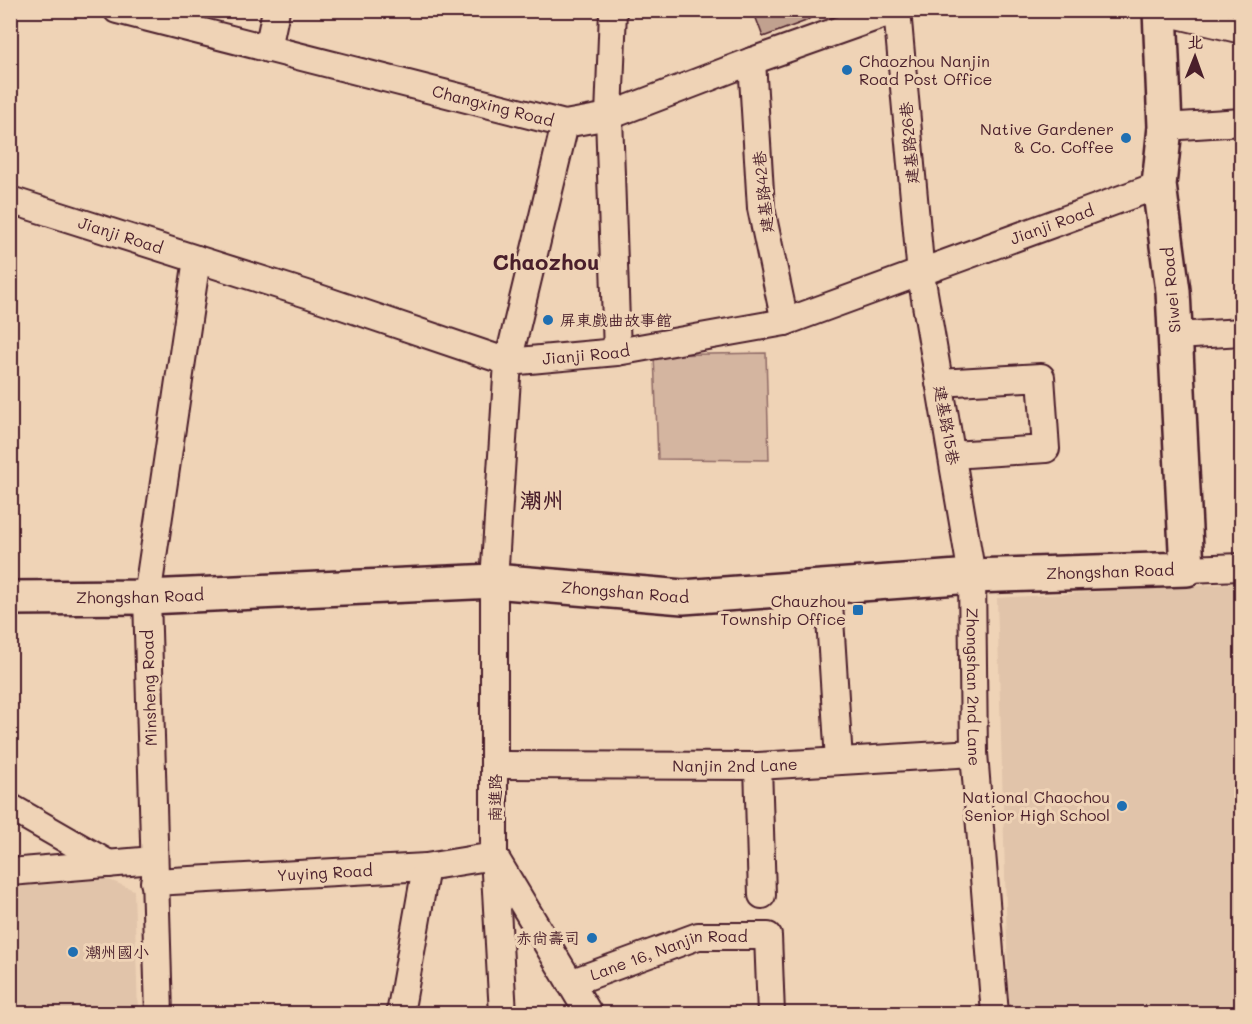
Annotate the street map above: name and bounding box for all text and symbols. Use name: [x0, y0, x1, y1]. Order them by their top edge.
north arrow: [1165, 27, 1225, 87]
text: 北: [1187, 31, 1203, 52]
place label: Chaozhou Nanjin Road Post Office: [859, 50, 993, 89]
marker: Chaozhou Nanjin Road Post Office: [840, 63, 854, 77]
street label: Changxing Road: [430, 80, 556, 131]
street label: 建基路26巷: [894, 101, 923, 185]
place label: Native Gardener & Co. Coffee: [980, 118, 1114, 157]
marker: Native Gardener & Co. Coffee: [1119, 131, 1133, 145]
street label: 建基路42巷: [748, 150, 777, 234]
street label: Jianji Road: [1007, 199, 1097, 249]
street label: Jianji Road: [76, 211, 166, 258]
street label: Siwei Road: [1156, 246, 1185, 334]
district label: Chaozhou: [492, 247, 600, 276]
place label: 屏東戲曲故事館: [560, 309, 672, 330]
marker: 屏東戲曲故事館: [541, 313, 555, 327]
street label: Jianji Road: [541, 339, 631, 369]
street label: 建基路15巷: [930, 383, 965, 466]
district label: 潮州: [520, 485, 564, 514]
street label: Zhongshan Road: [1046, 558, 1174, 584]
street label: Zhongshan Road: [560, 576, 690, 607]
street label: Zhongshan Road: [76, 583, 204, 608]
place label: Chauzhou Township Office: [720, 590, 846, 629]
marker: Chauzhou Township Office: [851, 603, 865, 617]
street label: Zhongshan 2nd Lane: [962, 607, 986, 767]
street label: Minsheng Road: [136, 630, 161, 747]
street label: Nanjin 2nd Lane: [672, 753, 798, 776]
street label: 南進路: [484, 774, 505, 822]
place label: National Chaochou Senior High School: [962, 786, 1110, 825]
marker: National Chaochou Senior High School: [1115, 799, 1129, 813]
street label: Yuying Road: [276, 859, 373, 885]
street label: Lane 16, Nanjin Road: [587, 925, 748, 985]
place label: 赤尚壽司: [516, 927, 580, 948]
marker: 赤尚壽司: [585, 931, 599, 945]
place label: 潮州國小: [85, 941, 149, 962]
marker: 潮州國小: [66, 945, 80, 959]

